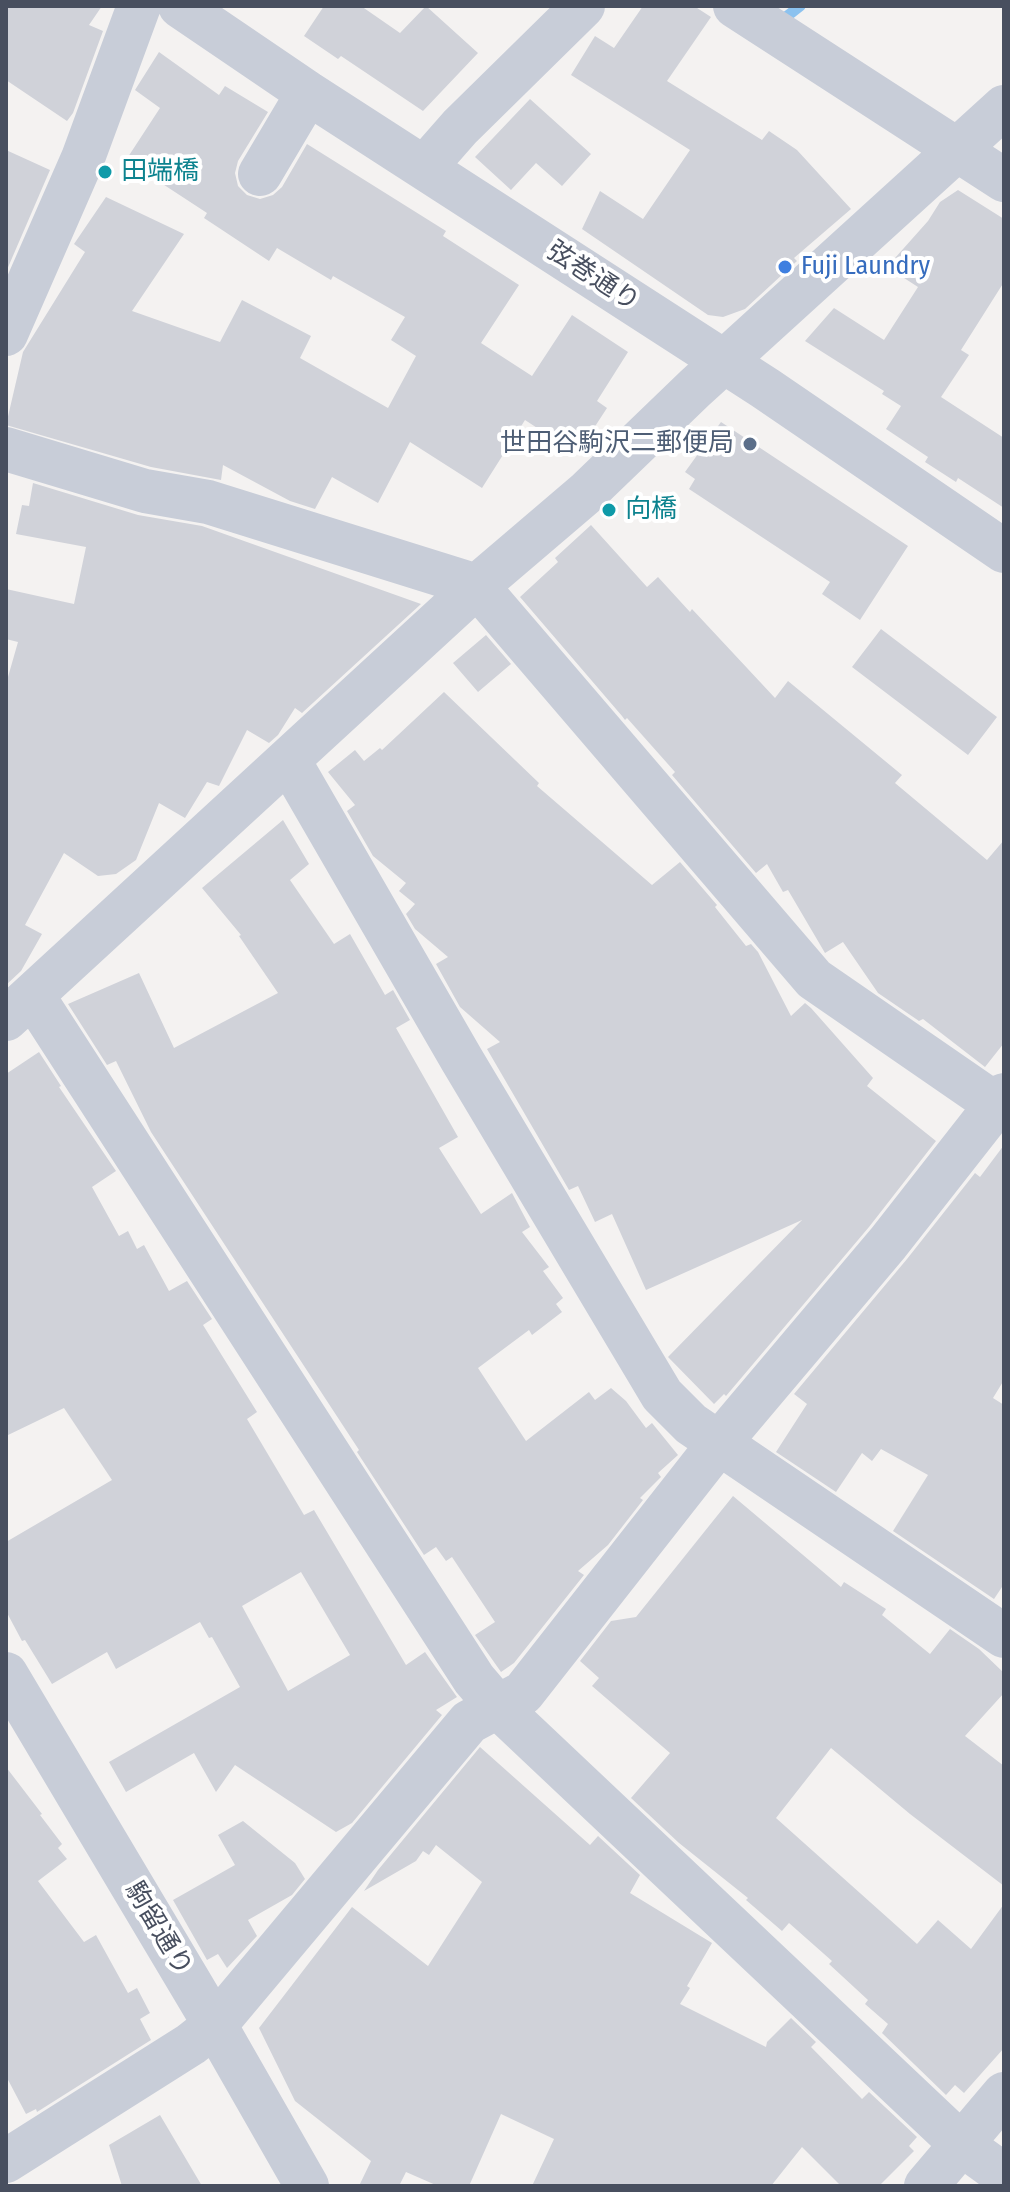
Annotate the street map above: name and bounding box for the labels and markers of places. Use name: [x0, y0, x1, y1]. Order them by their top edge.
place label: 田端橋: [121, 156, 199, 188]
marker: 田端橋: [96, 163, 114, 181]
place label: Fuji Laundry: [801, 251, 930, 283]
marker: Fuji Laundry: [776, 258, 794, 276]
place label: 世田谷駒沢二郵便局: [500, 428, 734, 460]
marker: 世田谷駒沢二郵便局: [741, 435, 759, 453]
place label: 向橋: [625, 494, 677, 526]
marker: 向橋: [600, 501, 618, 519]

